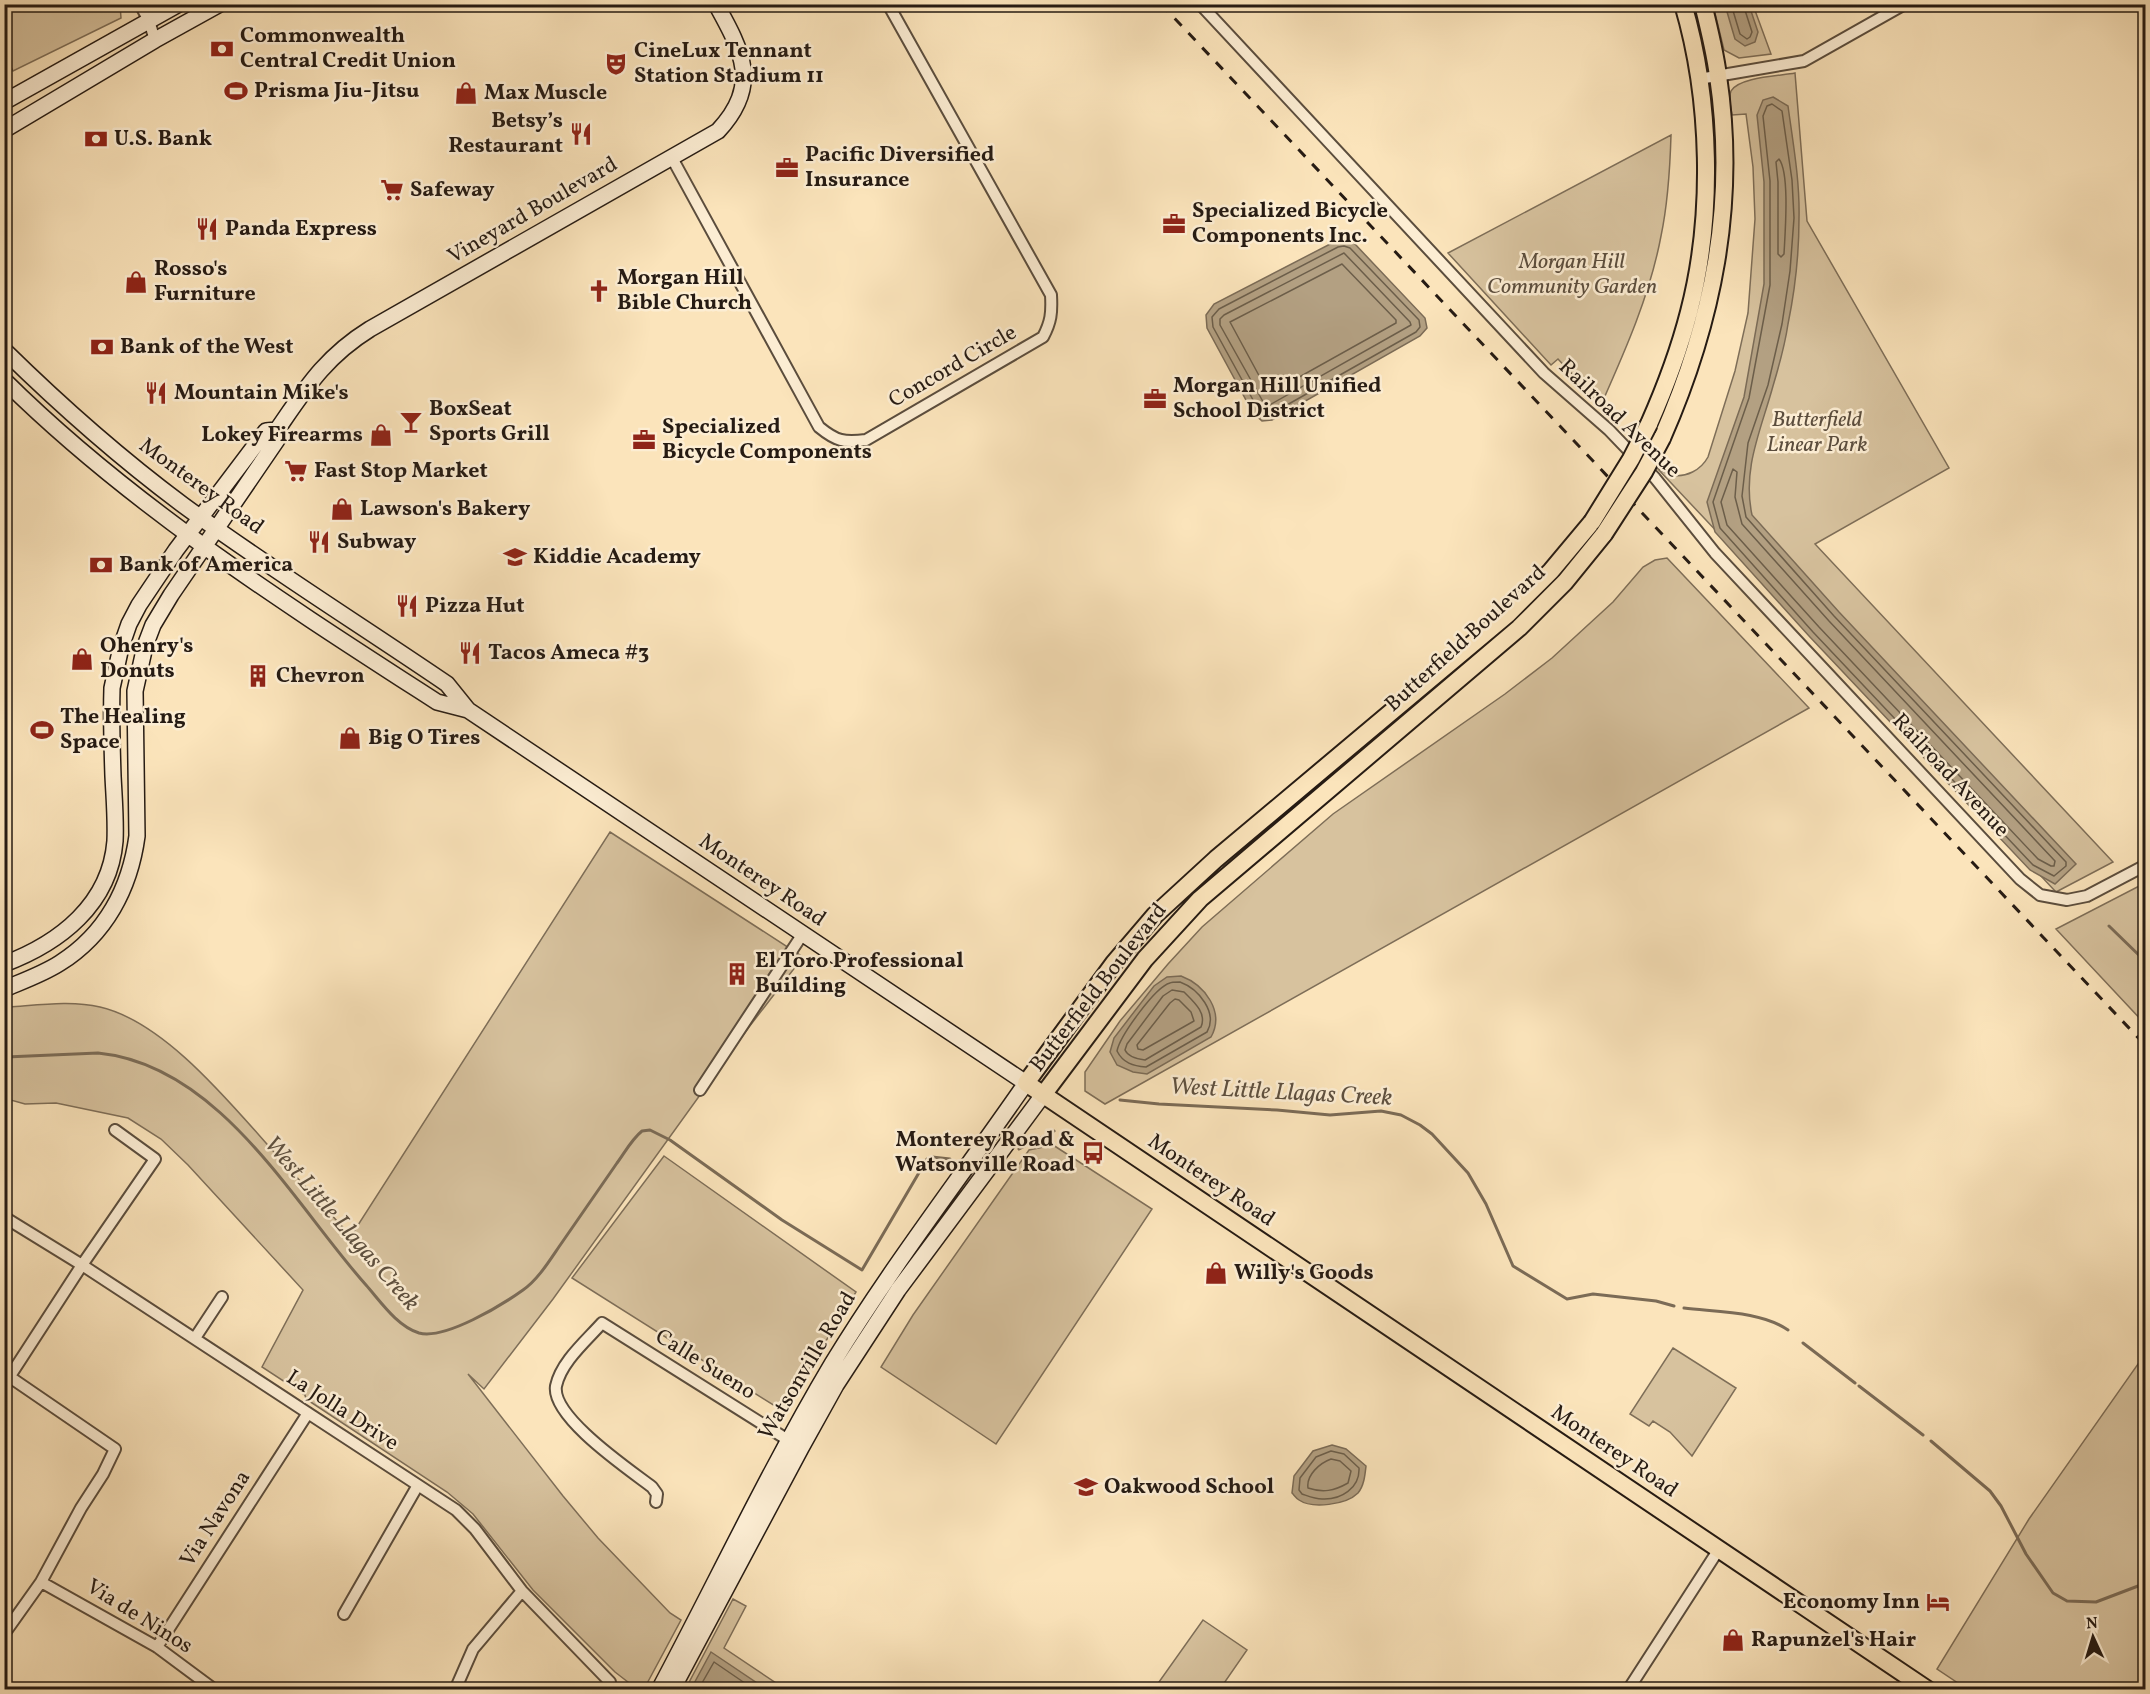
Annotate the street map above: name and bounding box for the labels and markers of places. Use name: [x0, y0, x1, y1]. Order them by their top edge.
place label: Commonwealth Central Credit Union: [240, 21, 456, 77]
bank icon: Commonwealth Central Credit Union: [209, 36, 235, 62]
place label: CineLux Tennant Station Stadium 11: [634, 36, 824, 92]
theatre icon: CineLux Tennant Station Stadium 11: [603, 51, 629, 77]
place label: Prisma Jiu-Jitsu: [254, 76, 420, 107]
sports icon: Prisma Jiu-Jitsu: [223, 78, 249, 104]
place label: Max Muscle: [484, 78, 607, 109]
shop icon: Max Muscle: [453, 80, 479, 106]
place label: Betsy’s Restaurant: [448, 106, 563, 162]
restaurant icon: Betsy’s Restaurant: [568, 121, 594, 147]
place label: U.S. Bank: [114, 124, 212, 155]
bank icon: U.S. Bank: [83, 126, 109, 152]
place label: Pacific Diversified Insurance: [805, 140, 995, 196]
office icon: Pacific Diversified Insurance: [774, 155, 800, 181]
place label: Safeway: [410, 175, 495, 206]
supermarket icon: Safeway: [379, 177, 405, 203]
place label: Specialized Bicycle Components Inc.: [1192, 196, 1388, 252]
office icon: Specialized Bicycle Components Inc.: [1161, 211, 1187, 237]
place label: Panda Express: [225, 214, 377, 245]
restaurant icon: Panda Express: [194, 216, 220, 242]
place label: Rosso's Furniture: [154, 254, 256, 310]
place label: Morgan Hill Bible Church: [617, 263, 752, 319]
shop icon: Rosso's Furniture: [123, 269, 149, 295]
church icon: Morgan Hill Bible Church: [586, 278, 612, 304]
place label: Bank of the West: [120, 332, 293, 363]
bank icon: Bank of the West: [89, 334, 115, 360]
place label: Morgan Hill Unified School District: [1173, 371, 1381, 427]
place label: Mountain Mike's: [174, 378, 349, 409]
restaurant icon: Mountain Mike's: [143, 380, 169, 406]
office icon: Morgan Hill Unified School District: [1142, 386, 1168, 412]
place label: BoxSeat Sports Grill: [429, 394, 550, 450]
bar icon: BoxSeat Sports Grill: [398, 409, 424, 435]
place label: Specialized Bicycle Components: [662, 412, 872, 468]
place label: Lokey Firearms: [201, 420, 363, 451]
shop icon: Lokey Firearms: [368, 422, 394, 448]
office icon: Specialized Bicycle Components: [631, 427, 657, 453]
place label: Fast Stop Market: [314, 456, 488, 487]
supermarket icon: Fast Stop Market: [283, 458, 309, 484]
place label: Lawson's Bakery: [360, 494, 531, 525]
shop icon: Lawson's Bakery: [329, 496, 355, 522]
place label: Subway: [337, 527, 417, 558]
restaurant icon: Subway: [306, 529, 332, 555]
place label: Kiddie Academy: [533, 542, 701, 573]
school or university icon: Kiddie Academy: [502, 544, 528, 570]
place label: Bank of America: [119, 550, 293, 581]
bank icon: Bank of America: [88, 552, 114, 578]
place label: Pizza Hut: [425, 591, 525, 622]
restaurant icon: Pizza Hut: [394, 593, 420, 619]
place label: Ohenry's Donuts: [100, 631, 193, 687]
place label: Tacos Ameca #3: [488, 638, 649, 669]
restaurant icon: Tacos Ameca #3: [457, 640, 483, 666]
shop icon: Ohenry's Donuts: [69, 646, 95, 672]
place label: Chevron: [276, 661, 365, 692]
building icon: Chevron: [245, 663, 271, 689]
place label: The Healing Space: [60, 702, 186, 758]
sports icon: The Healing Space: [29, 717, 55, 743]
place label: Big O Tires: [368, 723, 480, 754]
shop icon: Big O Tires: [337, 725, 363, 751]
place label: El Toro Professional Building: [755, 946, 964, 1002]
building icon: El Toro Professional Building: [724, 961, 750, 987]
place label: Monterey Road & Watsonville Road: [895, 1125, 1075, 1181]
bus stop icon: Monterey Road & Watsonville Road: [1080, 1140, 1106, 1166]
place label: Willy's Goods: [1234, 1258, 1374, 1289]
shop icon: Willy's Goods: [1203, 1260, 1229, 1286]
place label: Oakwood School: [1104, 1472, 1274, 1503]
school or university icon: Oakwood School: [1073, 1474, 1099, 1500]
place label: Economy Inn: [1783, 1587, 1920, 1618]
hotel icon: Economy Inn: [1925, 1589, 1951, 1615]
place label: Rapunzel's Hair: [1751, 1625, 1917, 1656]
shop icon: Rapunzel's Hair: [1720, 1627, 1746, 1653]

